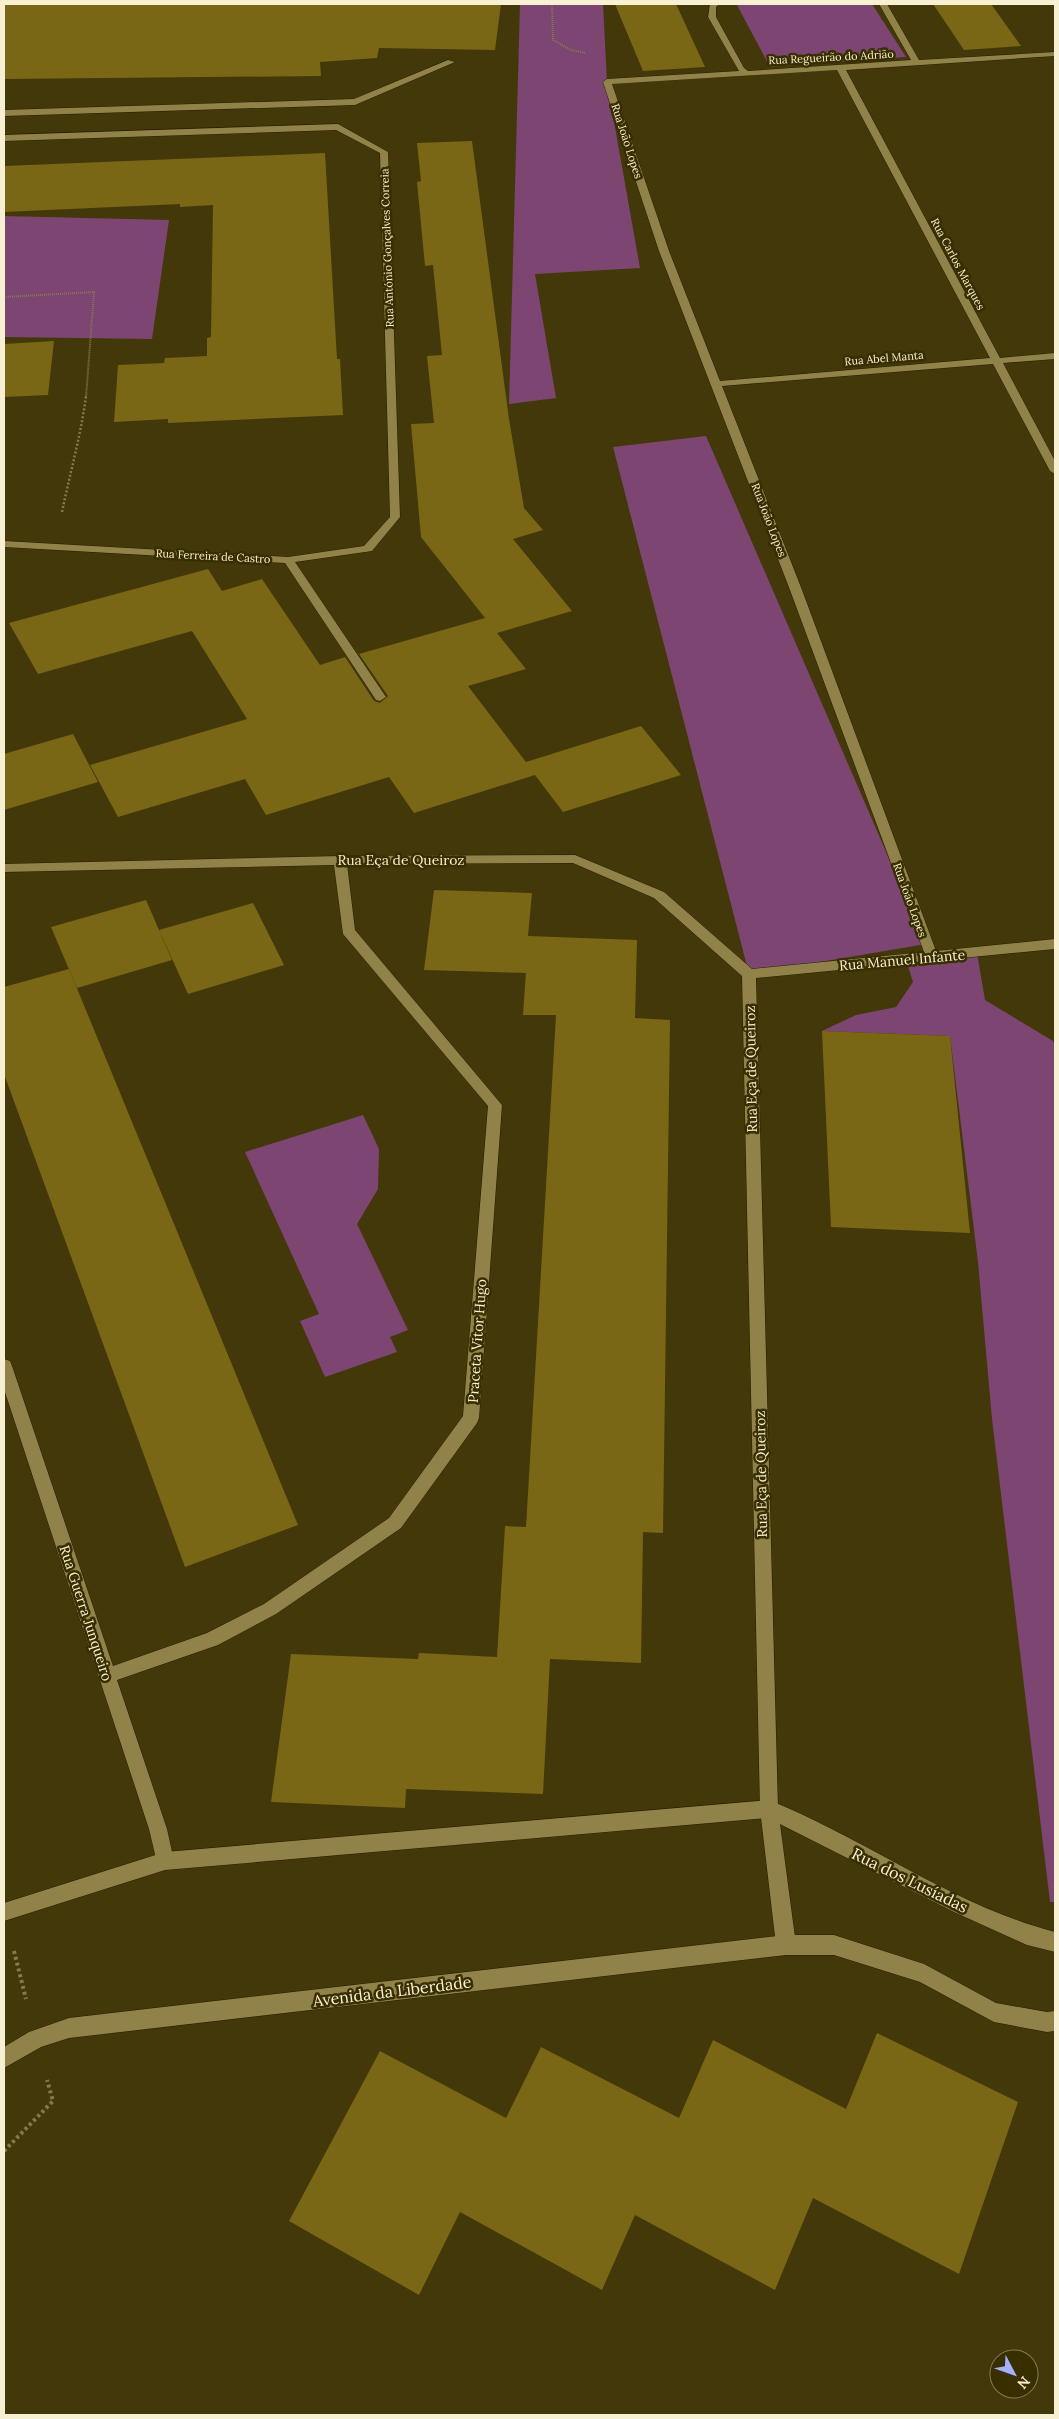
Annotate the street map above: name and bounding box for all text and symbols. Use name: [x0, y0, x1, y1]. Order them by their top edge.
street label: Rua Regueirão do Adrião: [768, 47, 894, 67]
street label: Rua João Lopes: [608, 102, 646, 180]
street label: Rua António Gonçalves Correia: [377, 168, 397, 328]
street label: Rua Carlos Marques: [928, 216, 988, 312]
street label: Rua Abel Manta: [844, 348, 925, 368]
street label: Rua João Lopes: [748, 481, 790, 559]
street label: Rua Ferreira de Castro: [155, 546, 271, 566]
street label: Rua Eça de Queiroz: [337, 851, 465, 869]
street label: Rua João Lopes: [890, 861, 930, 939]
street label: Rua Manuel Infante: [838, 945, 966, 974]
street label: Rua Eça de Queiroz: [741, 1005, 761, 1133]
street label: Praceta Vitor Hugo: [464, 1278, 490, 1404]
street label: Rua Eça de Queiroz: [751, 1410, 771, 1538]
street label: Rua Guerra Junqueiro: [56, 1543, 116, 1683]
street label: Rua dos Lusíadas: [849, 1843, 971, 1917]
street label: Avenida da Liberdade: [311, 1971, 473, 2011]
north arrow: [989, 2349, 1039, 2399]
text: N: [1013, 2373, 1034, 2393]

